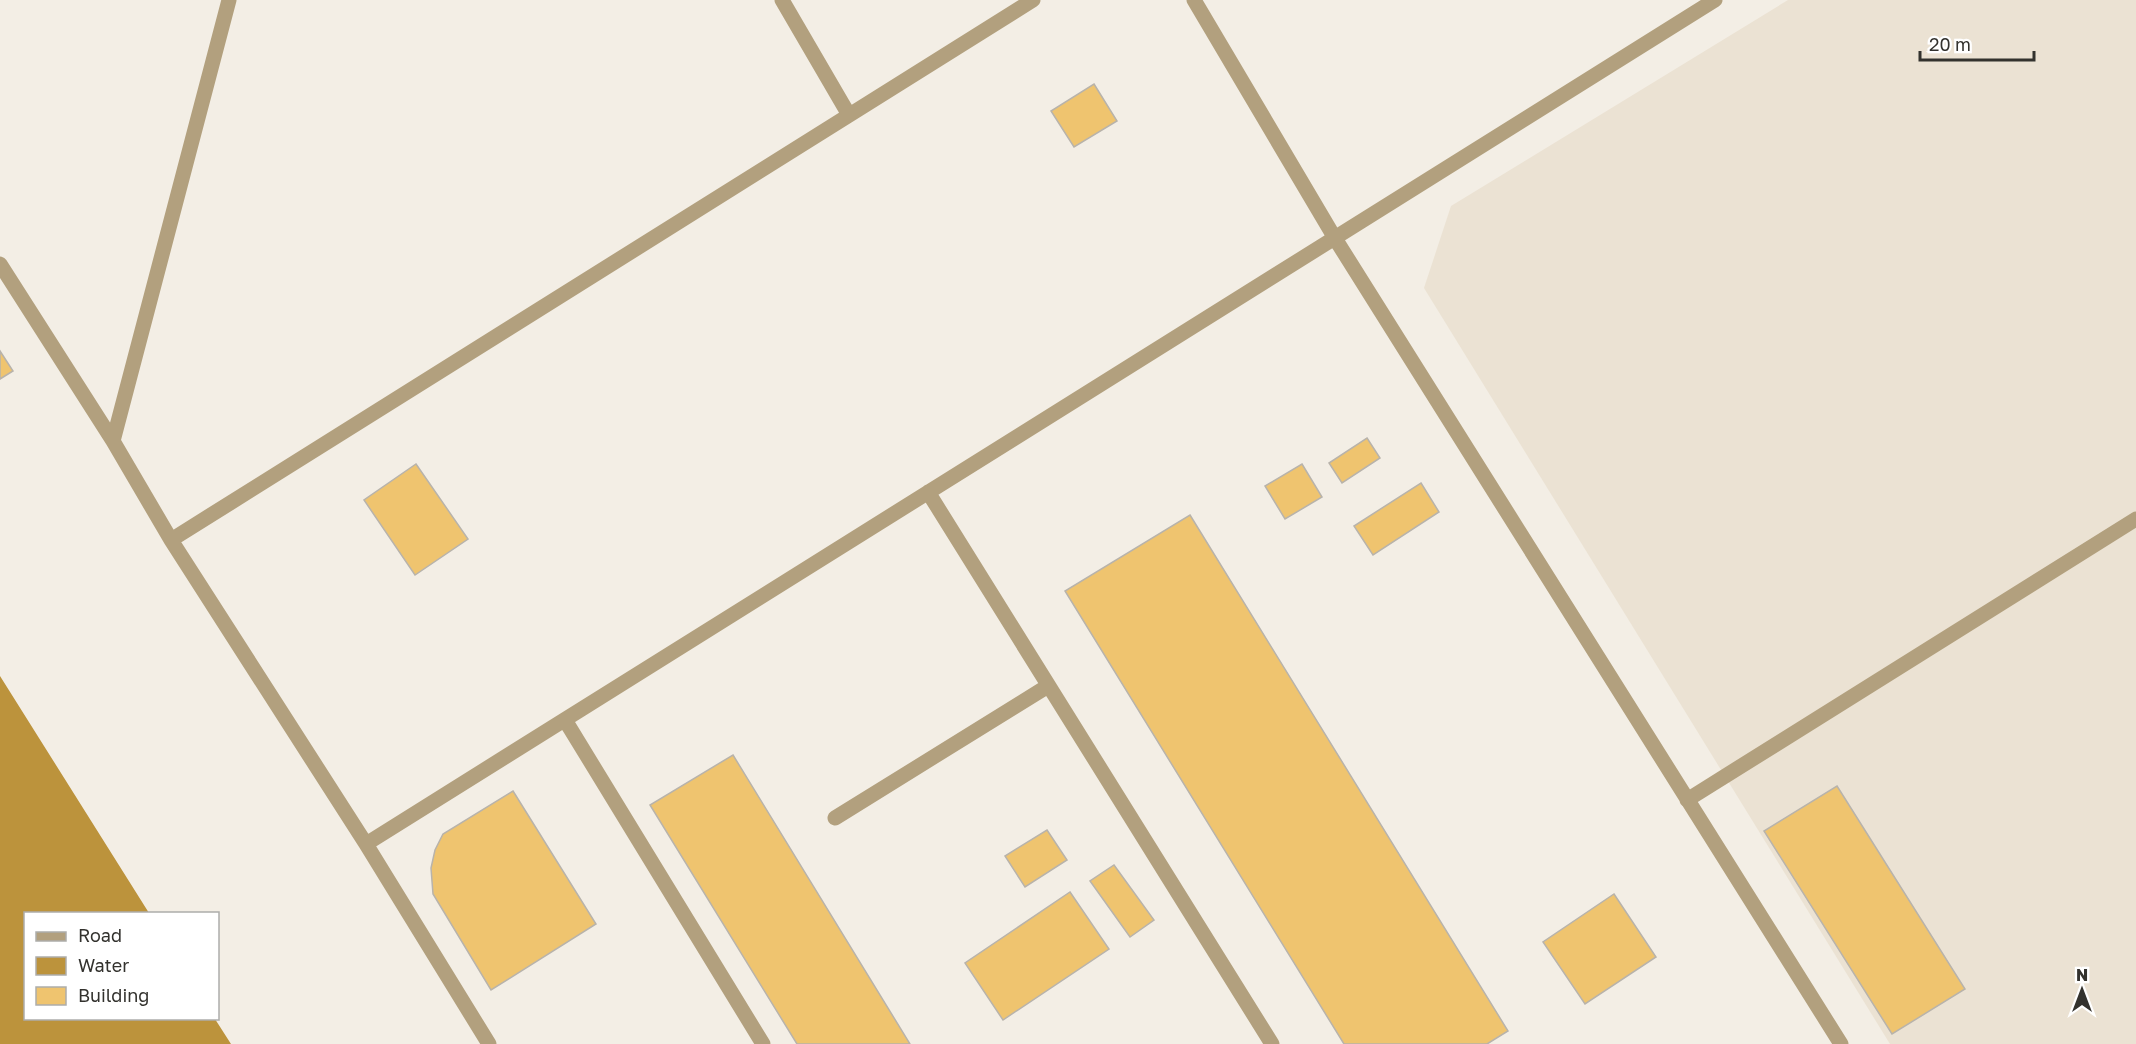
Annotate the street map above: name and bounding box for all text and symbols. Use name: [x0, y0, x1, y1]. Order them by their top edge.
scale bar: [1920, 24, 2034, 62]
text: 20 m: [1929, 33, 1971, 55]
legend: [24, 912, 219, 1020]
text: Road: [78, 924, 122, 946]
text: Water: [78, 954, 129, 976]
north arrow: [2052, 960, 2112, 1020]
text: N: [2076, 965, 2088, 985]
text: Building: [78, 984, 149, 1006]

